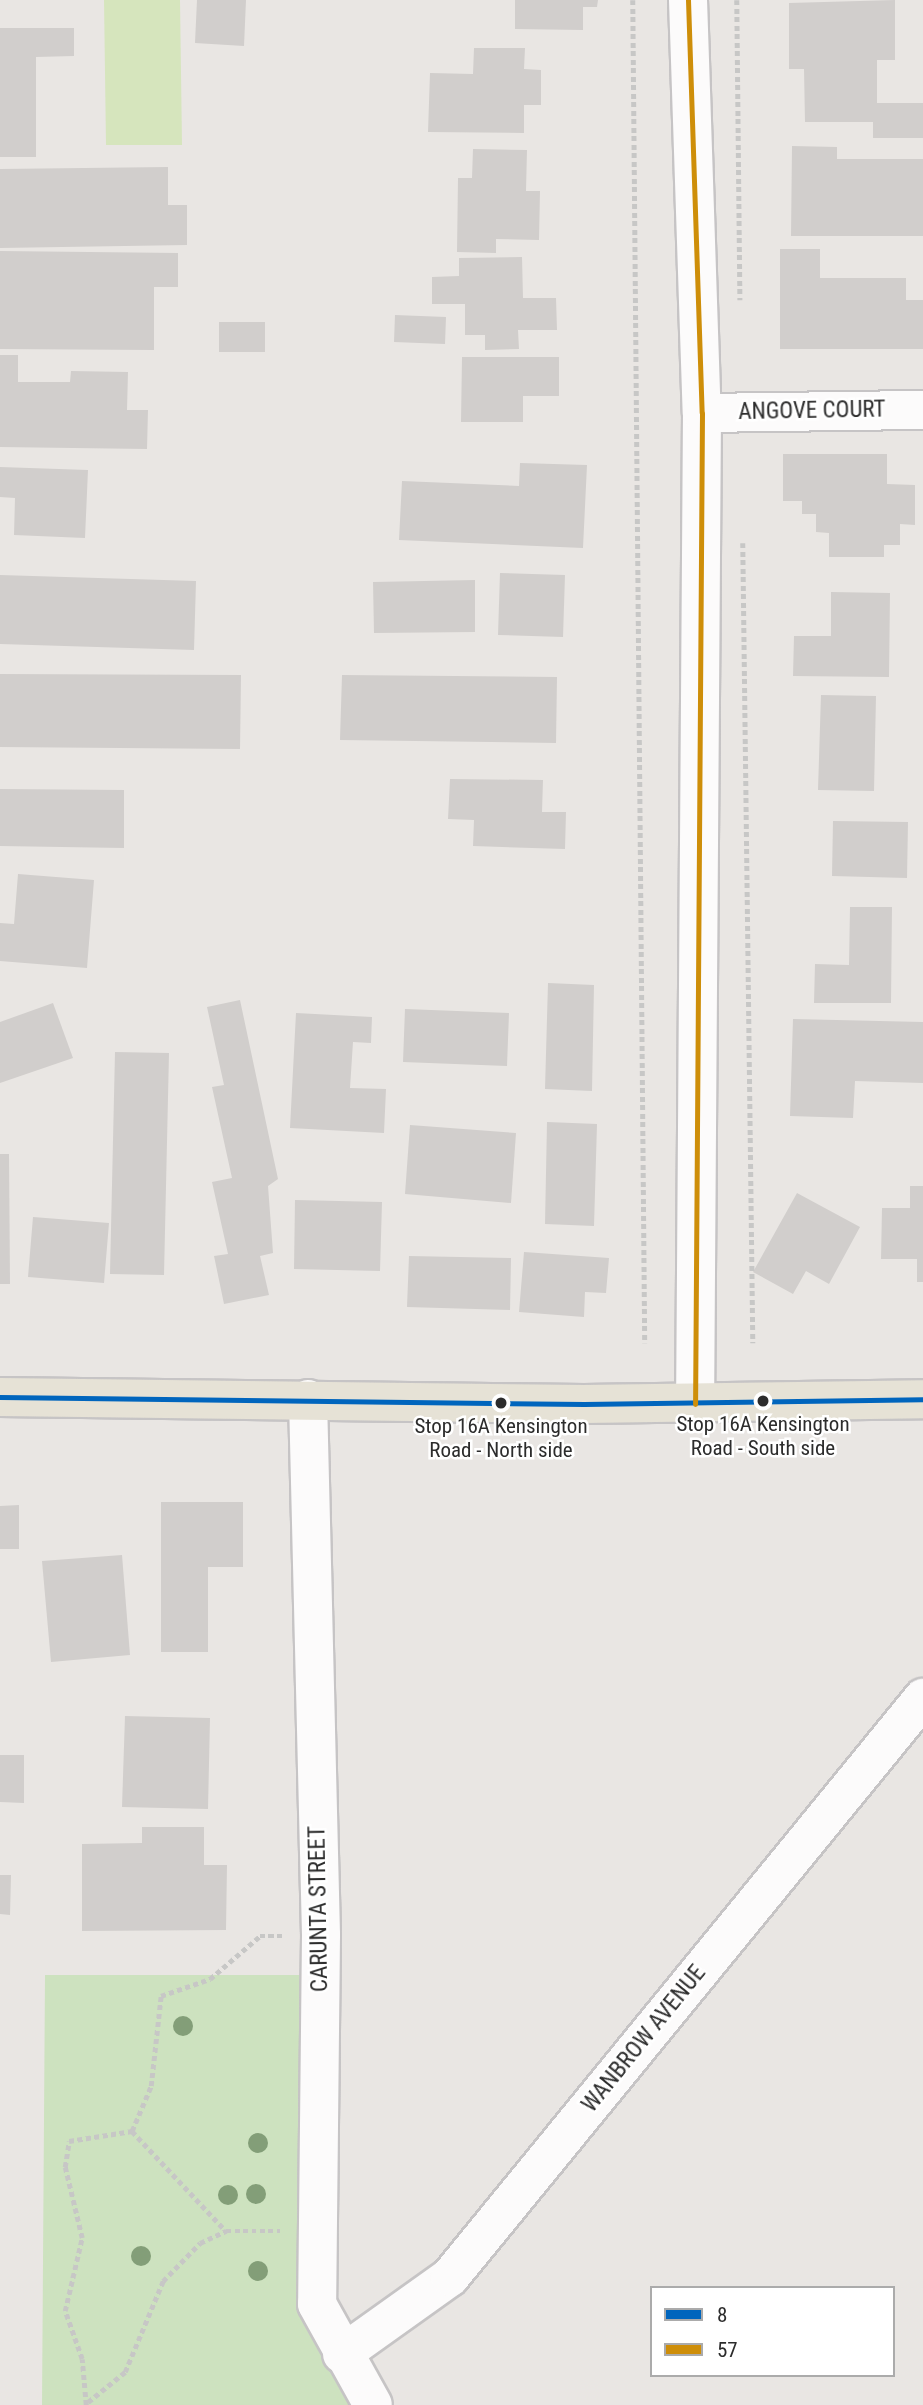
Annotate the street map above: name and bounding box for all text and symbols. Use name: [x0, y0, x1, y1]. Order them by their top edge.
street label: ANGOVE COURT: [738, 396, 886, 426]
marker: Stop 16A Kensington Road - South side: [756, 1394, 770, 1408]
marker: Stop 16A Kensington Road - North side: [494, 1396, 508, 1410]
place label: Stop 16A Kensington Road - South side: [676, 1411, 850, 1461]
place label: Stop 16A Kensington Road - North side: [414, 1413, 588, 1463]
street label: CARUNTA STREET: [304, 1826, 334, 1992]
street label: WANBROW AVENUE: [576, 1960, 712, 2118]
legend: [650, 2286, 895, 2377]
text: 8: [717, 2303, 727, 2327]
text: 57: [717, 2338, 738, 2362]

